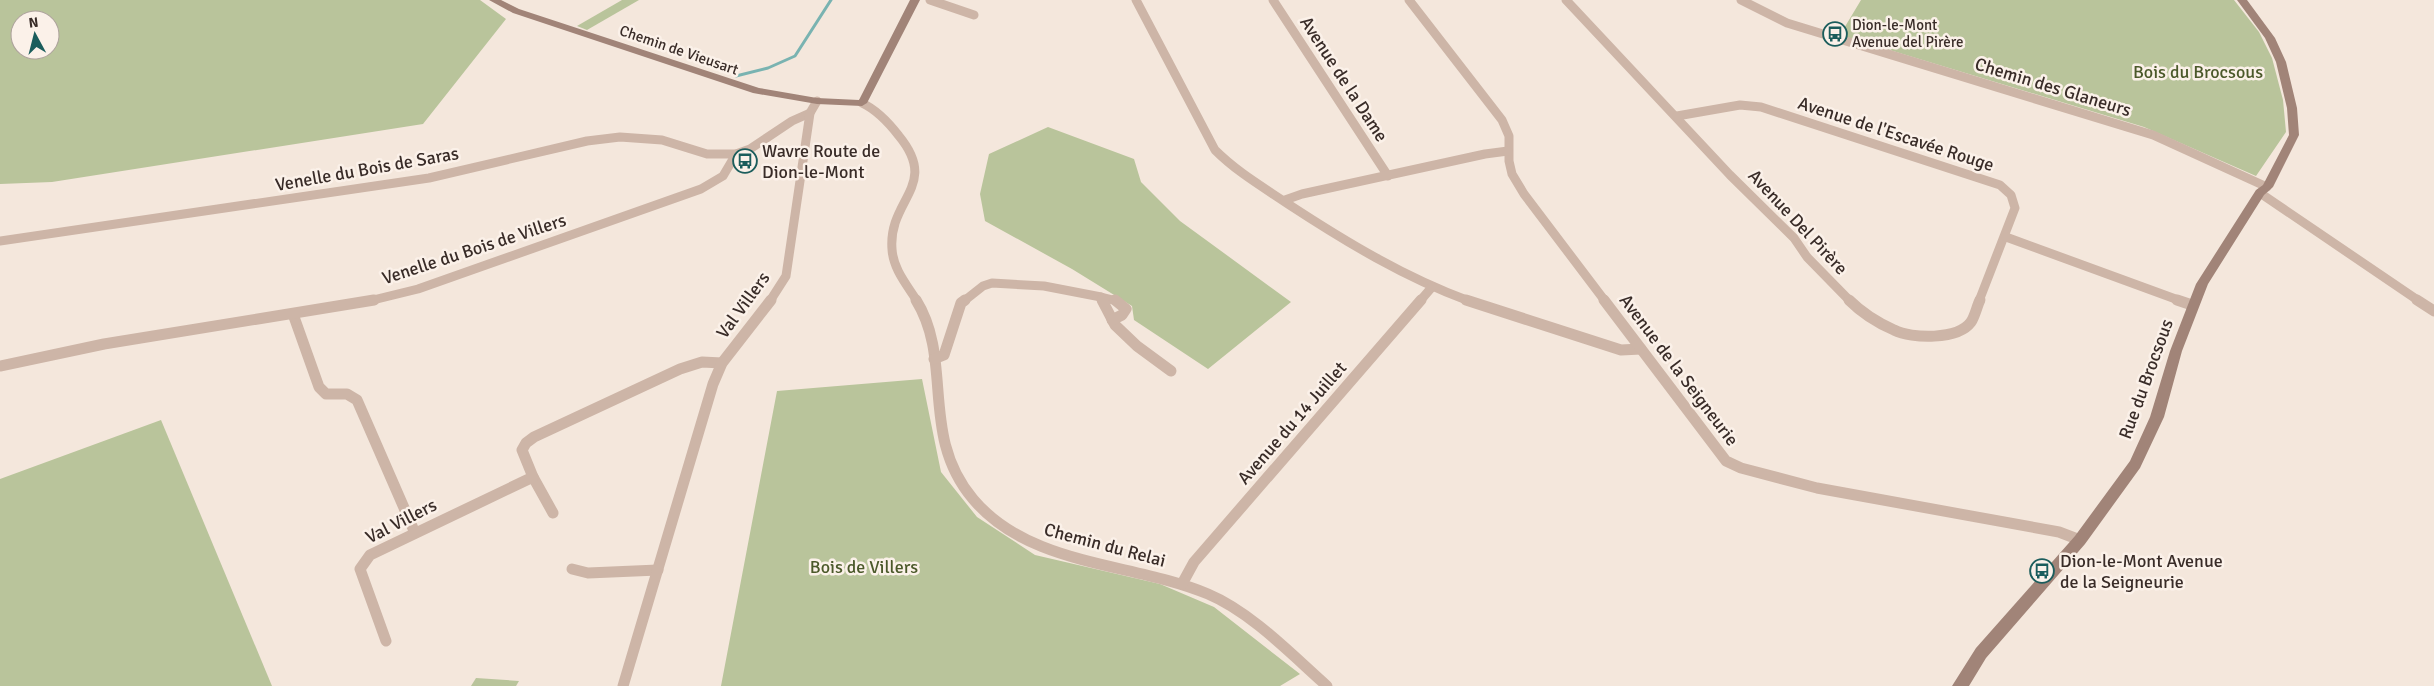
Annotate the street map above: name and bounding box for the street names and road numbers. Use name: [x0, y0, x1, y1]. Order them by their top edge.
street label: Avenue de la Dame: [1295, 12, 1393, 146]
street label: Chemin de Vieusart: [617, 21, 741, 79]
street label: Chemin des Glaneurs: [1972, 53, 2134, 121]
street label: Avenue de l'Escavée Rouge: [1795, 92, 1997, 176]
street label: Venelle du Bois de Saras: [274, 142, 461, 196]
street label: Avenue Del Pirère: [1744, 165, 1852, 279]
street label: Venelle du Bois de Villers: [379, 209, 569, 289]
street label: Val Villers: [711, 267, 775, 343]
street label: Avenue de la Seigneurie: [1615, 290, 1743, 450]
street label: Rue du Brocsous: [2114, 316, 2178, 442]
street label: Avenue du 14 Juillet: [1233, 357, 1351, 489]
street label: Val Villers: [362, 494, 440, 548]
street label: Chemin du Relai: [1042, 518, 1168, 572]

